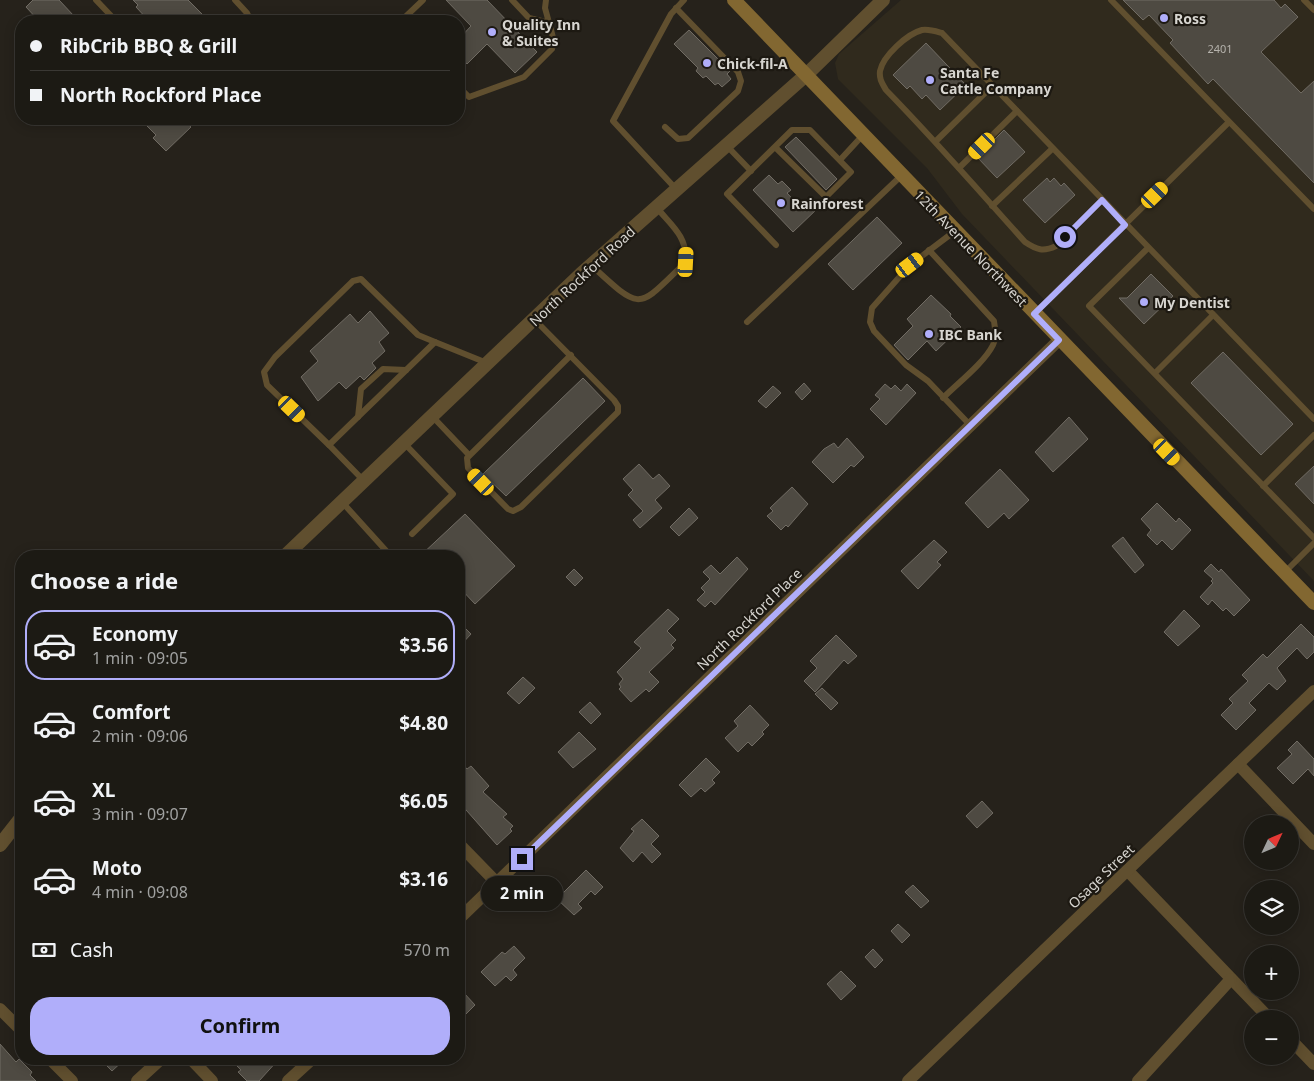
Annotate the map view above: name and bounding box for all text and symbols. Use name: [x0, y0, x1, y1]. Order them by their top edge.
place label: Ross: [1174, 9, 1206, 28]
marker: Ross: [1158, 12, 1170, 24]
place label: Quality Inn & Suites: [502, 15, 580, 50]
marker: Quality Inn & Suites: [486, 26, 498, 38]
text: RibCrib BBQ & Grill: [60, 33, 237, 59]
house number: 2401: [1207, 41, 1233, 56]
place label: Chick-fil-A: [717, 54, 788, 73]
marker: Chick-fil-A: [701, 57, 713, 69]
place label: Santa Fe Cattle Company: [940, 63, 1051, 98]
marker: Santa Fe Cattle Company: [924, 74, 936, 86]
text: North Rockford Place: [60, 82, 262, 108]
car: [966, 130, 997, 162]
car: [1139, 179, 1171, 211]
street label: 12th Avenue Northwest: [910, 186, 1032, 310]
place label: Rainforest: [791, 194, 863, 213]
marker: Rainforest: [775, 197, 787, 209]
street label: North Rockford Road: [525, 222, 639, 330]
route start: [1054, 226, 1076, 248]
car: [677, 247, 694, 277]
car: [893, 250, 926, 280]
place label: My Dentist: [1154, 293, 1230, 312]
marker: My Dentist: [1138, 296, 1150, 308]
place label: IBC Bank: [939, 325, 1002, 344]
marker: IBC Bank: [923, 328, 935, 340]
car: [275, 393, 308, 425]
car: [1151, 436, 1182, 468]
car: [465, 466, 496, 498]
street label: North Rockford Place: [692, 564, 806, 674]
text: Choose a ride: [30, 565, 178, 595]
text: Economy: [92, 621, 178, 647]
icon: car: [32, 623, 77, 668]
text: $3.56: [399, 632, 448, 658]
text: 1 min · 09:05: [92, 647, 188, 669]
text: Comfort: [92, 699, 171, 725]
icon: car: [32, 701, 77, 746]
text: $4.80: [399, 710, 448, 736]
text: 2 min · 09:06: [92, 725, 188, 747]
text: XL: [92, 777, 115, 803]
icon: car: [32, 779, 77, 824]
text: $6.05: [399, 788, 448, 814]
text: 3 min · 09:07: [92, 803, 188, 825]
north arrow: [1244, 815, 1299, 870]
map controls: [1244, 815, 1299, 1065]
street label: Osage Street: [1064, 840, 1138, 912]
route end: [511, 848, 533, 870]
text: Moto: [92, 855, 142, 881]
icon: car: [32, 857, 77, 902]
text: $3.16: [399, 866, 448, 892]
callout: 2 min: [481, 876, 563, 912]
button: layers: [1244, 880, 1299, 935]
text: 4 min · 09:08: [92, 881, 188, 903]
text: 2 min: [500, 882, 544, 904]
icon: cash: [30, 936, 58, 964]
text: Cash: [70, 937, 114, 963]
text: 570 m: [403, 939, 450, 961]
button: +: [1244, 945, 1299, 1000]
button: Confirm: [30, 997, 450, 1055]
button: −: [1244, 1010, 1299, 1065]

